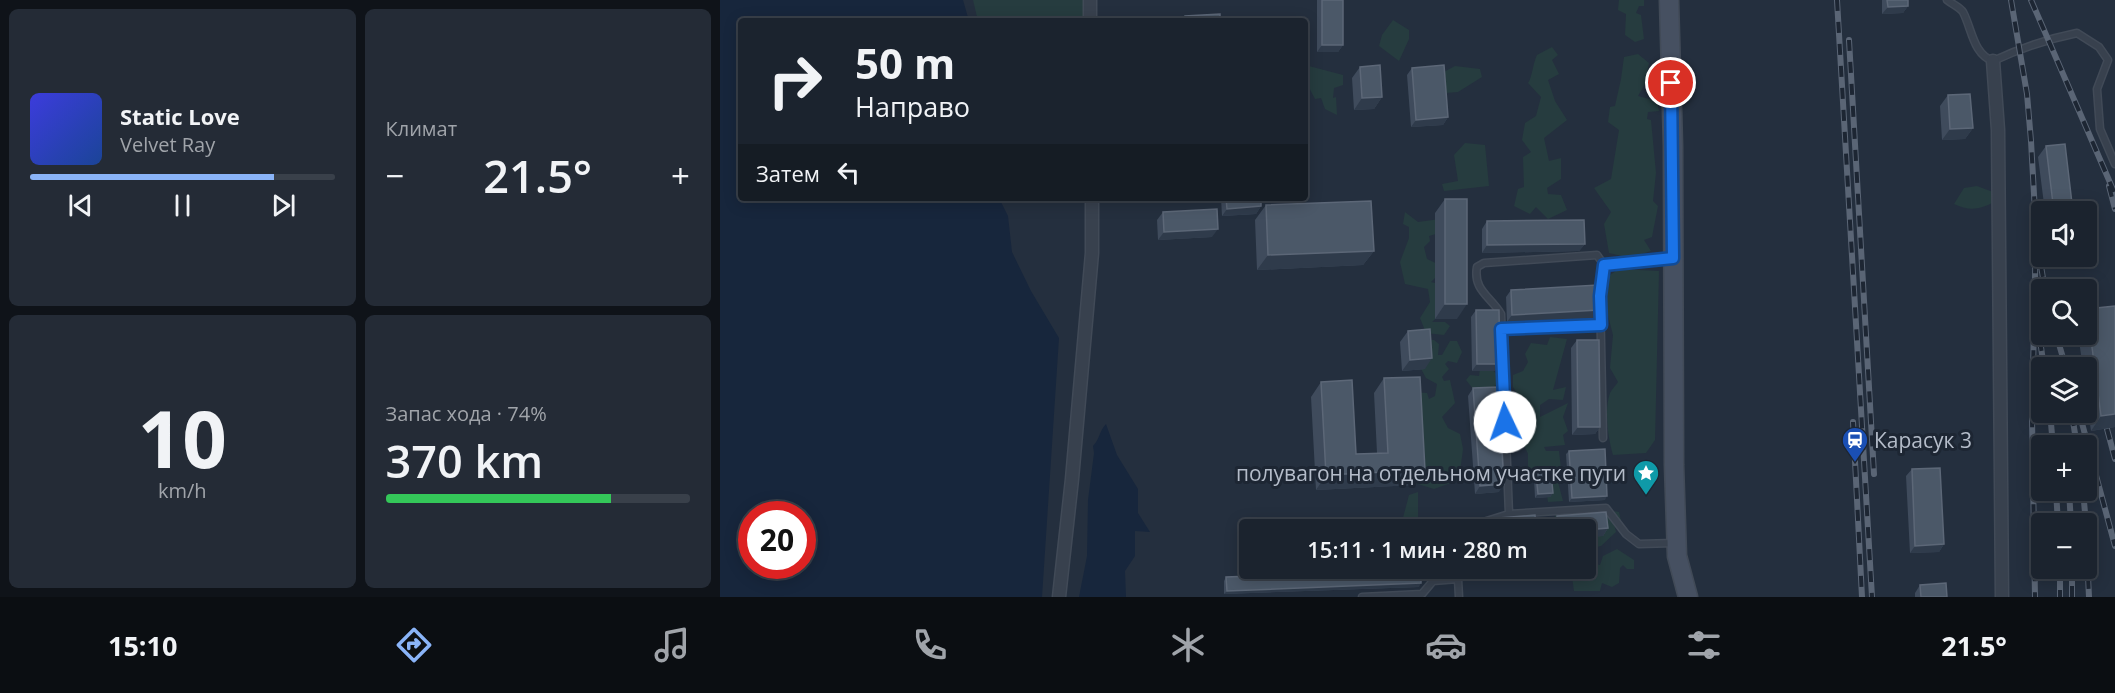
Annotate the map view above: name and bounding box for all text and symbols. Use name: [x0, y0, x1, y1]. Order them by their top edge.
text: 50 m: [855, 34, 955, 91]
icon: right: [756, 42, 834, 120]
pin: [1645, 57, 1696, 108]
icon: arrive: [1654, 66, 1687, 99]
text: Направо: [855, 88, 970, 125]
text: Static Love: [120, 101, 240, 131]
text: Климат: [386, 115, 457, 142]
text: Velvet Ray: [120, 131, 215, 158]
text: 21.5°: [483, 145, 592, 206]
text: −: [386, 153, 404, 198]
text: +: [671, 153, 690, 198]
icon: left: [832, 156, 865, 189]
text: Затем: [756, 158, 820, 188]
icon: previous: [64, 189, 97, 222]
icon: pause: [166, 189, 199, 222]
icon: next: [267, 189, 300, 222]
map controls: [2031, 201, 2097, 579]
button: sound: [2031, 201, 2097, 267]
button: search: [2031, 279, 2097, 345]
button: layers: [2031, 357, 2097, 423]
text: 10: [138, 385, 227, 491]
position arrow: [1473, 390, 1537, 454]
text: Запас хода · 74%: [386, 400, 547, 427]
station icon: Карасук 3: [1840, 425, 1870, 463]
place label: Карасук 3: [1874, 426, 1972, 454]
text: 370 km: [386, 430, 543, 491]
button: +: [2031, 435, 2097, 501]
place icon: полувагон на отдельном участке пути: [1631, 458, 1661, 496]
place label: полувагон на отдельном участке пути: [1236, 459, 1626, 487]
text: km/h: [158, 477, 207, 504]
speed limit sign: 20: [738, 501, 816, 579]
button: −: [2031, 513, 2097, 579]
text: 15:11 · 1 мин · 280 m: [1307, 534, 1528, 564]
icon: directions: [393, 624, 435, 666]
icon: music: [651, 624, 693, 666]
icon: phone: [909, 624, 951, 666]
icon: climate: [1167, 624, 1209, 666]
icon: car: [1425, 624, 1467, 666]
icon: filters: [1683, 624, 1725, 666]
text: 15:10: [108, 627, 177, 664]
text: 21.5°: [1941, 627, 2007, 664]

